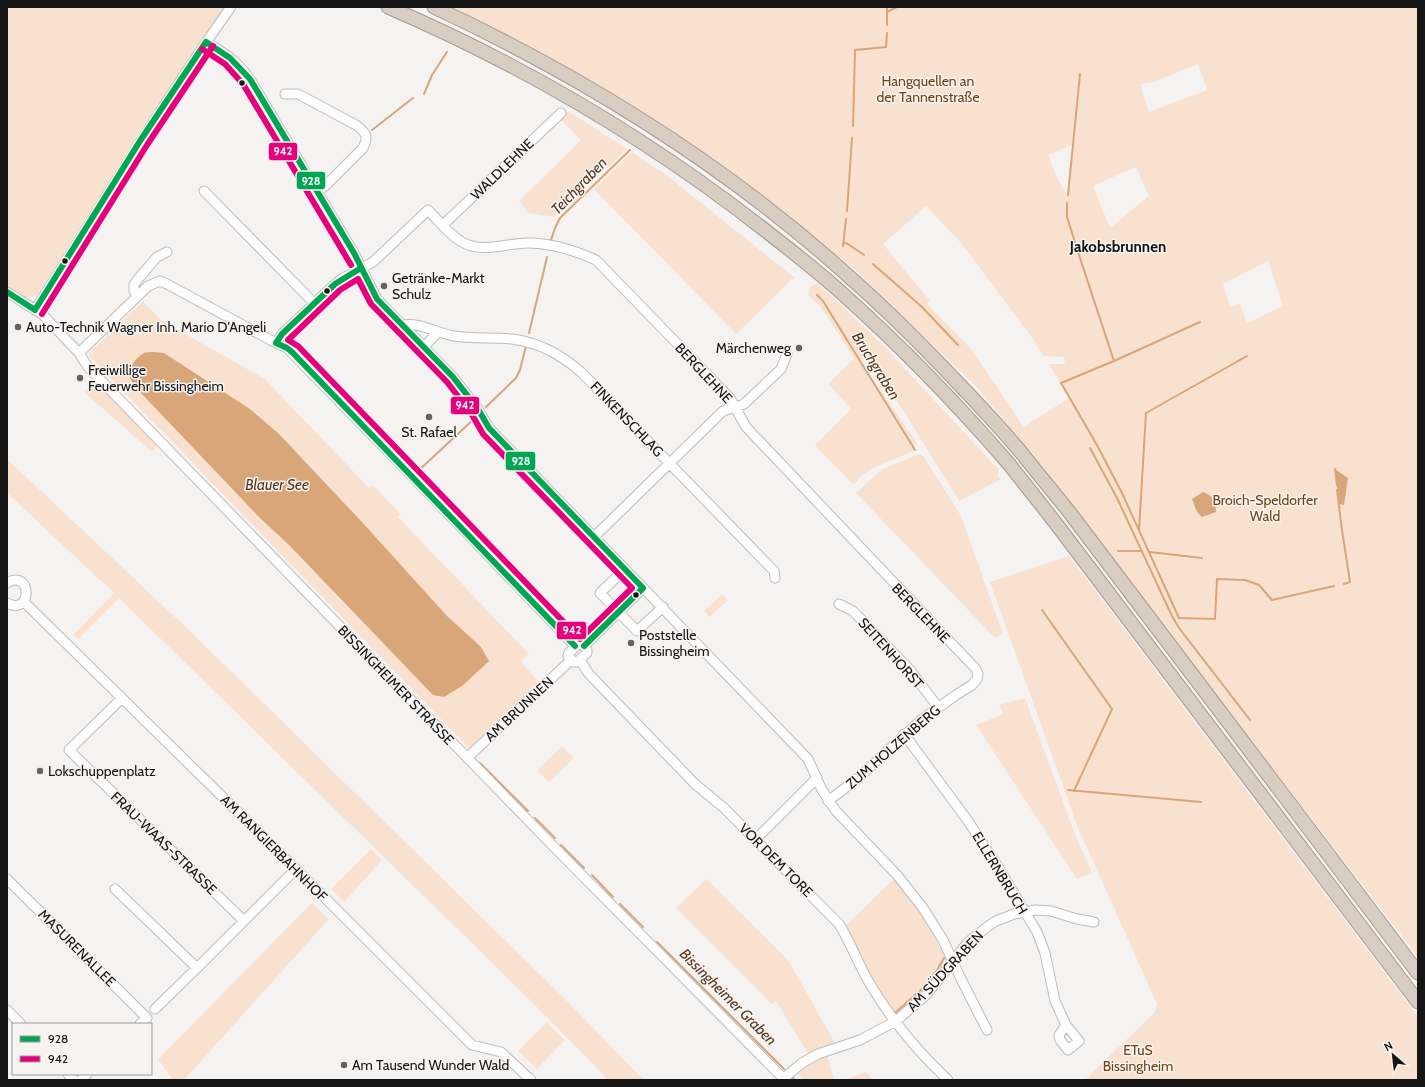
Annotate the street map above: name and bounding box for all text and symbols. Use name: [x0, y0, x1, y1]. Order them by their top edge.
park label: Hangquellen an der Tannenstraße: [876, 72, 980, 106]
unlabelled marker: [237, 78, 247, 88]
street label: WALDLEHNE: [467, 134, 537, 204]
line badge: 942: [268, 142, 298, 161]
text: 942: [274, 144, 293, 158]
water label: Teichgraben: [547, 154, 611, 218]
line badge: 928: [296, 171, 326, 190]
text: 928: [302, 174, 321, 188]
district label: Jakobsbrunnen: [1069, 238, 1166, 256]
unlabelled marker: [60, 256, 70, 266]
place label: Getränke-Markt Schulz: [392, 269, 485, 303]
marker: Getränke-Markt Schulz: [379, 281, 389, 291]
unlabelled marker: [322, 286, 332, 296]
place label: Auto-Technik Wagner Inh. Mario D'Angeli: [26, 318, 266, 336]
marker: Auto-Technik Wagner Inh. Mario D'Angeli: [13, 322, 23, 332]
water label: Bruchgraben: [848, 329, 904, 403]
street label: BERGLEHNE: [671, 339, 737, 407]
place label: Märchenweg: [716, 339, 792, 357]
marker: Märchenweg: [794, 343, 804, 353]
place label: Freiwillige Feuerwehr Bissingheim: [88, 361, 224, 395]
marker: Freiwillige Feuerwehr Bissingheim: [75, 373, 85, 383]
street label: FINKENSCHLAG: [587, 378, 667, 460]
line badge: 942: [450, 396, 480, 415]
text: 942: [456, 398, 475, 412]
marker: St. Rafael: [424, 412, 434, 422]
place label: St. Rafael: [401, 423, 457, 441]
line badge: 928: [505, 451, 536, 471]
text: 928: [512, 454, 531, 468]
water label: Blauer See: [245, 476, 309, 494]
park label: Broich-Speldorfer Wald: [1212, 491, 1318, 525]
street label: BERGLEHNE: [888, 579, 954, 647]
unlabelled marker: [631, 590, 641, 600]
street label: SEITENHORST: [854, 614, 928, 693]
street label: BISSINGHEIMER STRASSE: [334, 621, 458, 749]
line badge: 942: [556, 621, 587, 640]
text: 942: [563, 623, 582, 637]
place label: Poststelle Bissingheim: [639, 626, 710, 660]
marker: Poststelle Bissingheim: [626, 638, 636, 648]
street label: AM BRUNNEN: [481, 673, 557, 745]
street label: ZUM HOLZENBERG: [842, 701, 944, 793]
place label: Lokschuppenplatz: [48, 762, 156, 780]
marker: Lokschuppenplatz: [35, 766, 45, 776]
street label: FRAU-WAAS-STRASSE: [107, 788, 221, 899]
street label: AM RANGIERBAHNHOF: [217, 791, 332, 906]
street label: VOR DEM TORE: [735, 819, 817, 901]
street label: ELLERNBRUCH: [968, 828, 1032, 918]
street label: MASURENALLEE: [34, 905, 120, 991]
street label: AM SÜDGRABEN: [903, 927, 987, 1015]
water label: Bissingheimer Graben: [676, 945, 780, 1049]
legend: [12, 1023, 152, 1075]
text: 928: [48, 1031, 68, 1046]
north arrow: [1373, 1035, 1413, 1075]
text: N: [1382, 1038, 1395, 1054]
park label: ETuS Bissingheim: [1103, 1041, 1173, 1075]
text: 942: [48, 1051, 68, 1066]
place label: Am Tausend Wunder Wald: [352, 1056, 509, 1074]
marker: Am Tausend Wunder Wald: [339, 1060, 349, 1070]

